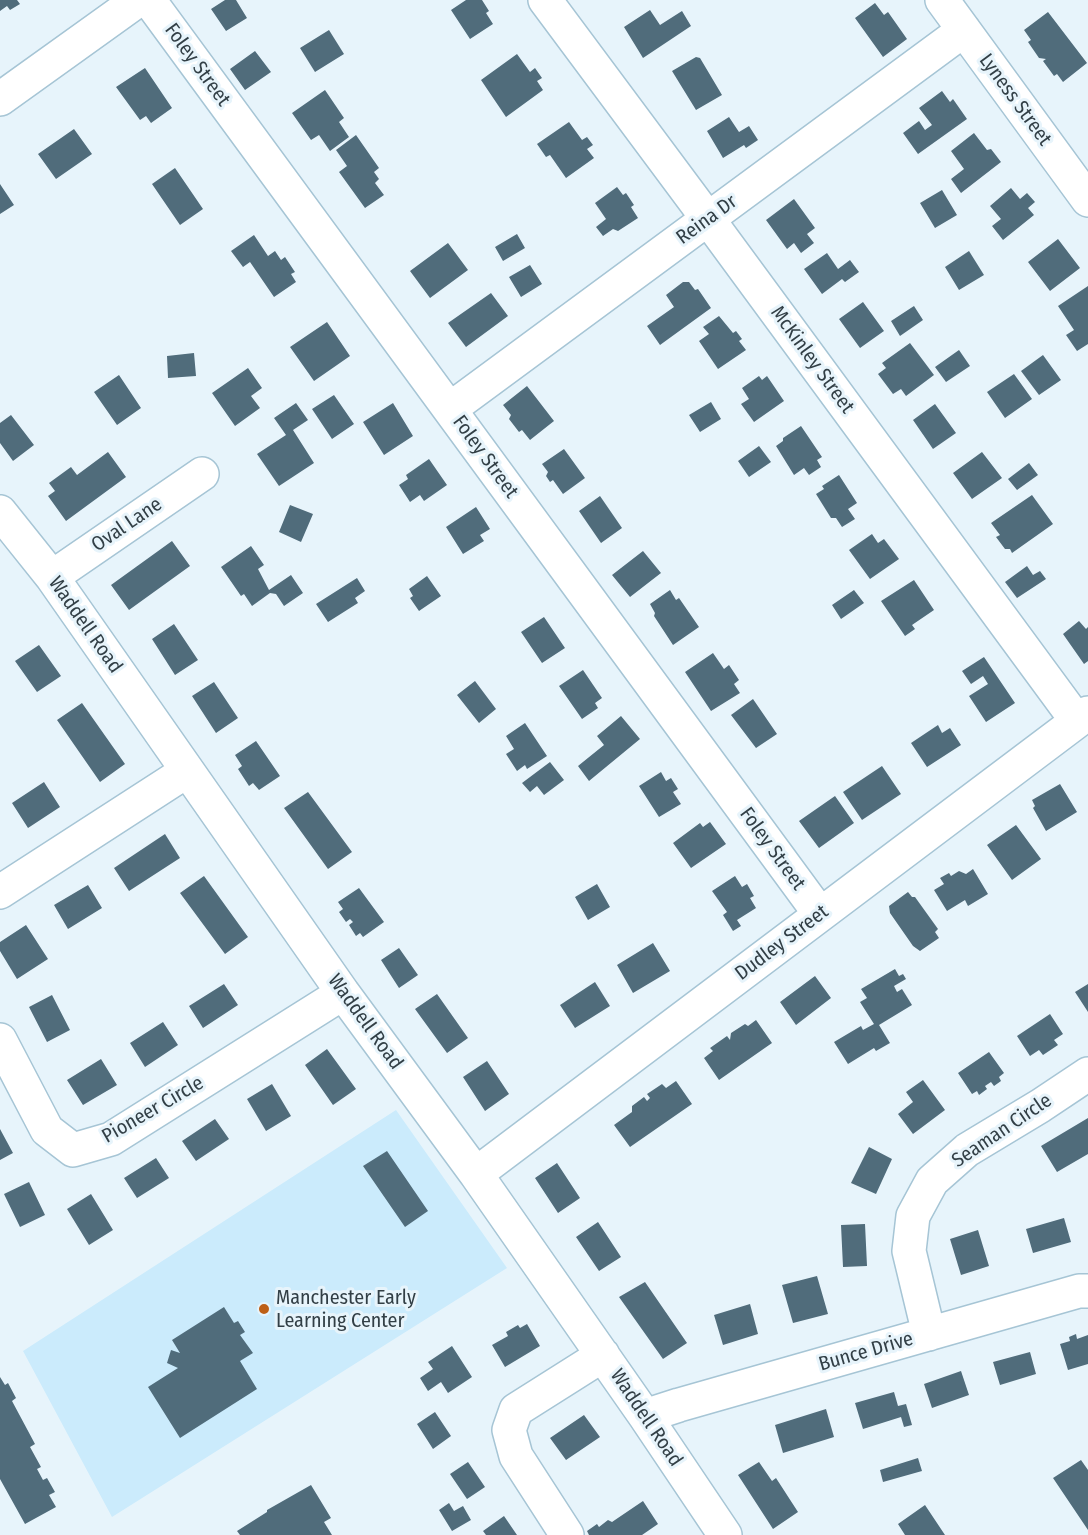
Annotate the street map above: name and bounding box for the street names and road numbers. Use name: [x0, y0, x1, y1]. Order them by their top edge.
street label: Foley Street: [159, 19, 235, 111]
street label: Lyness Street: [974, 49, 1056, 151]
street label: Reina Dr: [672, 190, 742, 250]
street label: McKinley Street: [765, 302, 859, 418]
street label: Foley Street: [447, 411, 523, 503]
street label: Oval Lane: [87, 493, 167, 557]
street label: Waddell Road: [43, 572, 127, 678]
street label: Foley Street: [734, 803, 810, 895]
street label: Dudley Street: [731, 900, 833, 986]
street label: Waddell Road: [322, 970, 408, 1074]
street label: Pioneer Circle: [98, 1071, 208, 1149]
street label: Seaman Circle: [948, 1089, 1056, 1173]
street label: Bunce Drive: [816, 1327, 916, 1377]
street label: Waddell Road: [605, 1365, 687, 1471]

